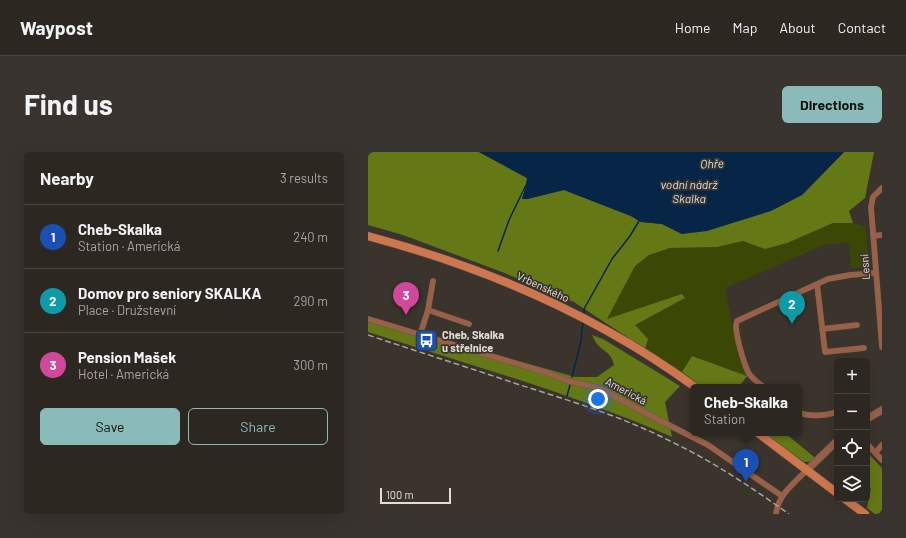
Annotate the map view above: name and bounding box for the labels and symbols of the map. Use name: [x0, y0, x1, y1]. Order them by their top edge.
water label: Ohře: [700, 156, 724, 170]
water label: vodní nádrž Skalka: [660, 177, 718, 205]
street label: Lesní: [857, 253, 872, 280]
street label: Vrbenského: [515, 269, 572, 304]
pin: 3: [393, 282, 419, 315]
pin: 2: [779, 291, 805, 324]
bus stop icon: Cheb, Skalka u střelnice: [413, 328, 439, 354]
place label: Cheb, Skalka u střelnice: [442, 328, 504, 354]
street label: Americká: [603, 374, 649, 407]
your location: [588, 389, 608, 409]
pin: 1: [733, 449, 759, 482]
scale bar: [380, 486, 451, 505]

